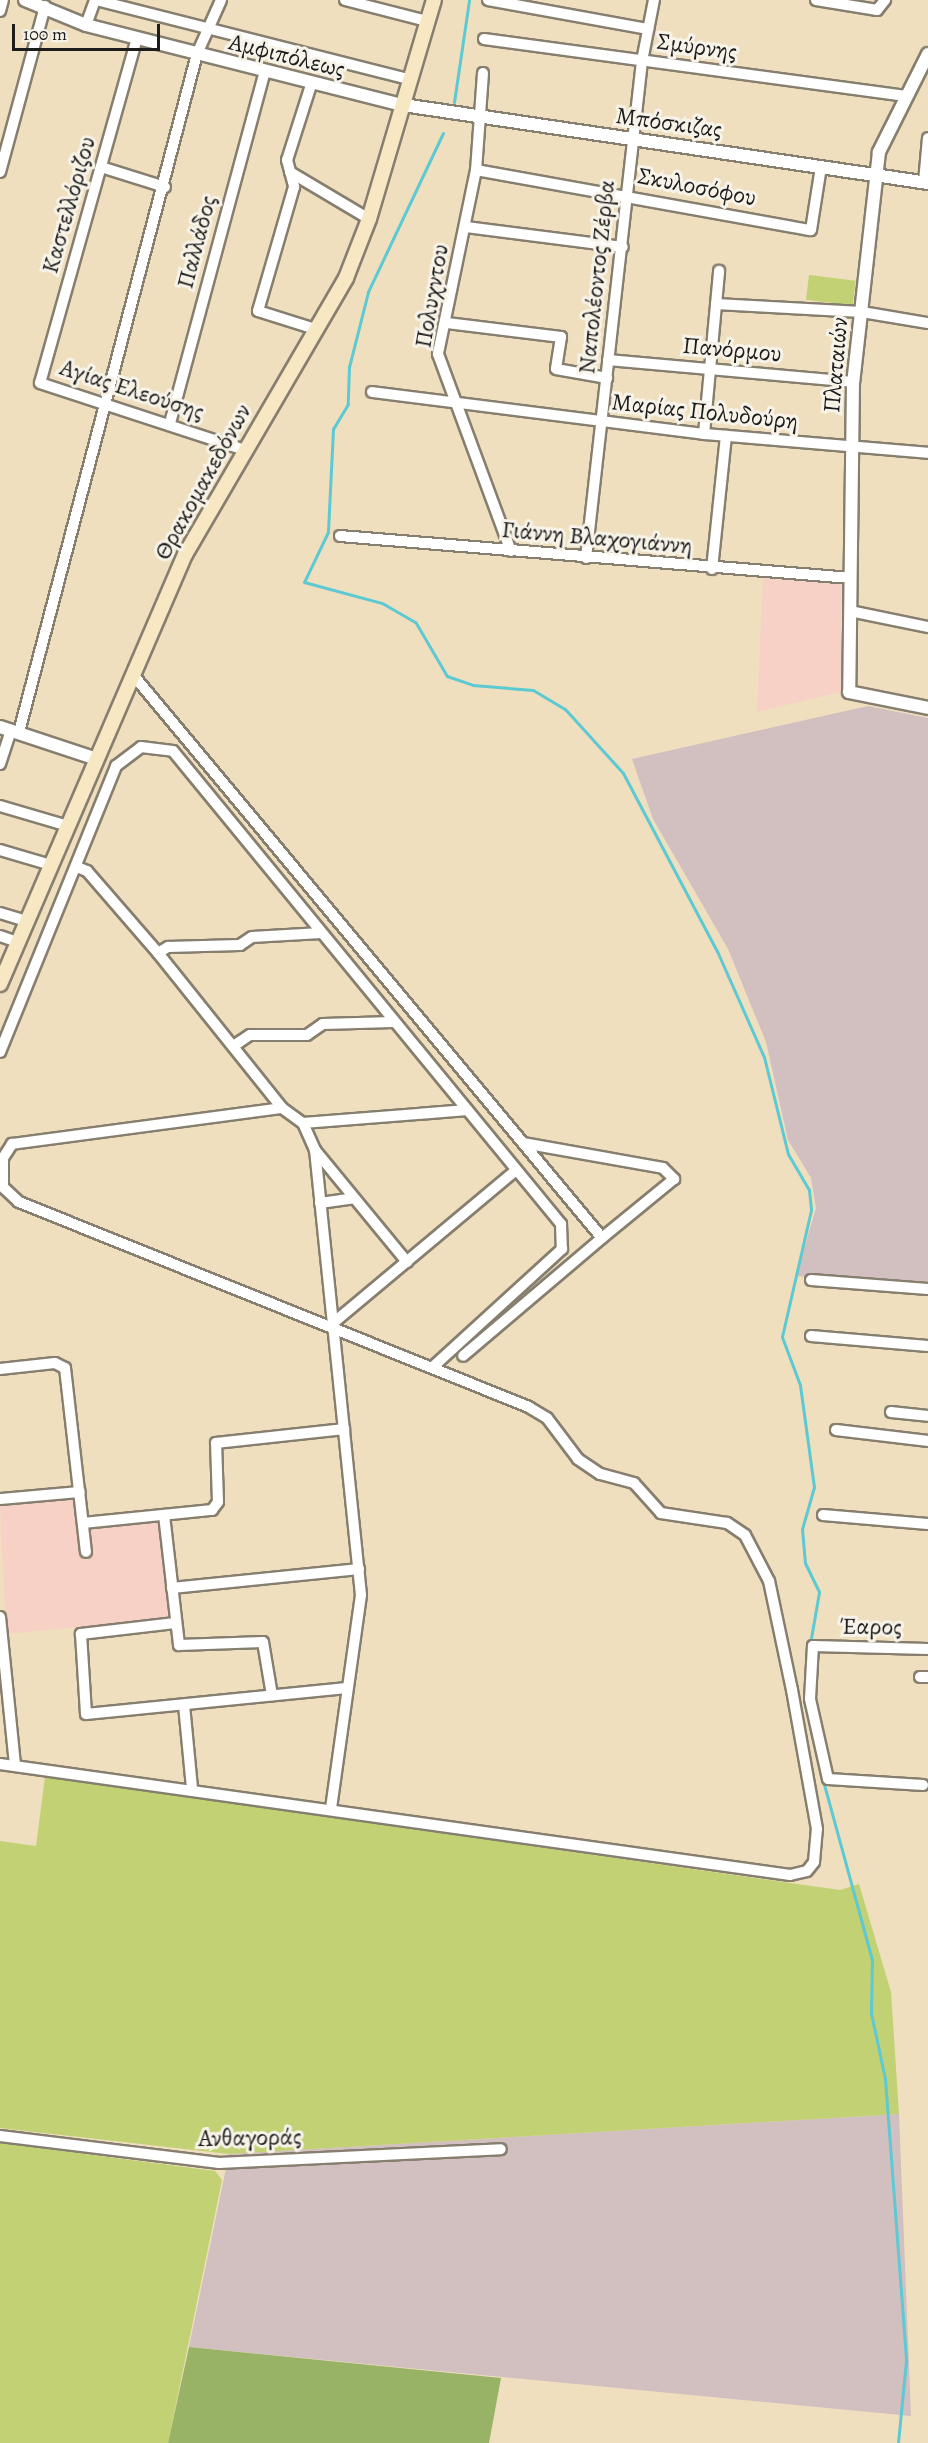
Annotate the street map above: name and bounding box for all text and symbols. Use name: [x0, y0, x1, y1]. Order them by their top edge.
scale bar: [15, 12, 164, 50]
text: 100 m: [23, 22, 67, 46]
street label: Σμύρνης: [655, 27, 739, 67]
street label: Αμφιπόλεως: [226, 28, 348, 84]
street label: Μπόσκιζας: [614, 101, 724, 145]
street label: Καστελλόριζου: [36, 133, 102, 277]
street label: Σκυλοσόφου: [635, 161, 759, 213]
street label: Ναπολέοντος Ζέρβα: [572, 179, 622, 375]
street label: Παλλάδος: [171, 192, 223, 292]
street label: Πολυχντου: [409, 242, 455, 350]
street label: Πλαταιών: [817, 316, 855, 414]
street label: Πανόρμου: [681, 331, 783, 369]
street label: Αγίας Ελεούσης: [56, 353, 208, 427]
street label: Μαρίας Πολυδούρη: [610, 388, 800, 436]
street label: Θρακομακεδόνων: [148, 399, 258, 565]
street label: Γιάννη Βλαχογιάννη: [500, 515, 694, 561]
street label: Έαρος: [840, 1612, 902, 1642]
street label: Ανθαγοράς: [198, 2123, 302, 2153]

